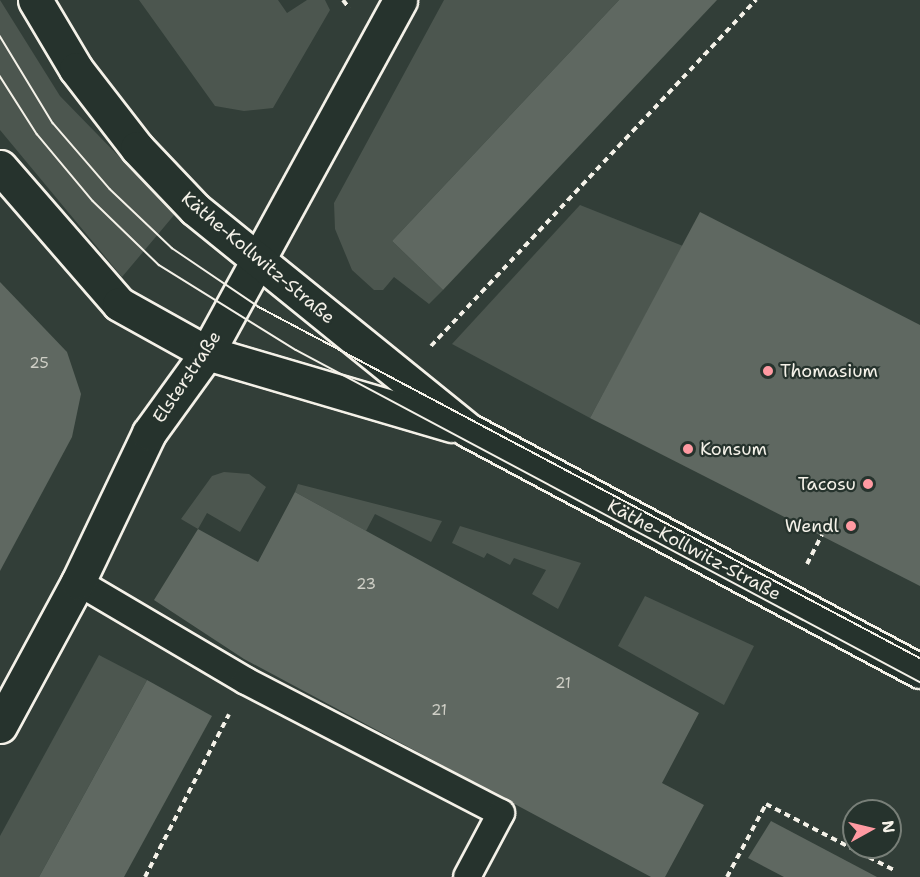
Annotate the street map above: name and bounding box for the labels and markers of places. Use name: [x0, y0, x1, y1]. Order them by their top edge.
place label: Thomasium: [780, 360, 878, 382]
marker: Thomasium: [761, 364, 775, 378]
place label: Konsum: [700, 438, 767, 460]
marker: Konsum: [681, 442, 695, 456]
place label: Tacosu: [798, 473, 856, 495]
marker: Tacosu: [861, 477, 875, 491]
place label: Wendl: [785, 515, 839, 537]
marker: Wendl: [844, 519, 858, 533]

